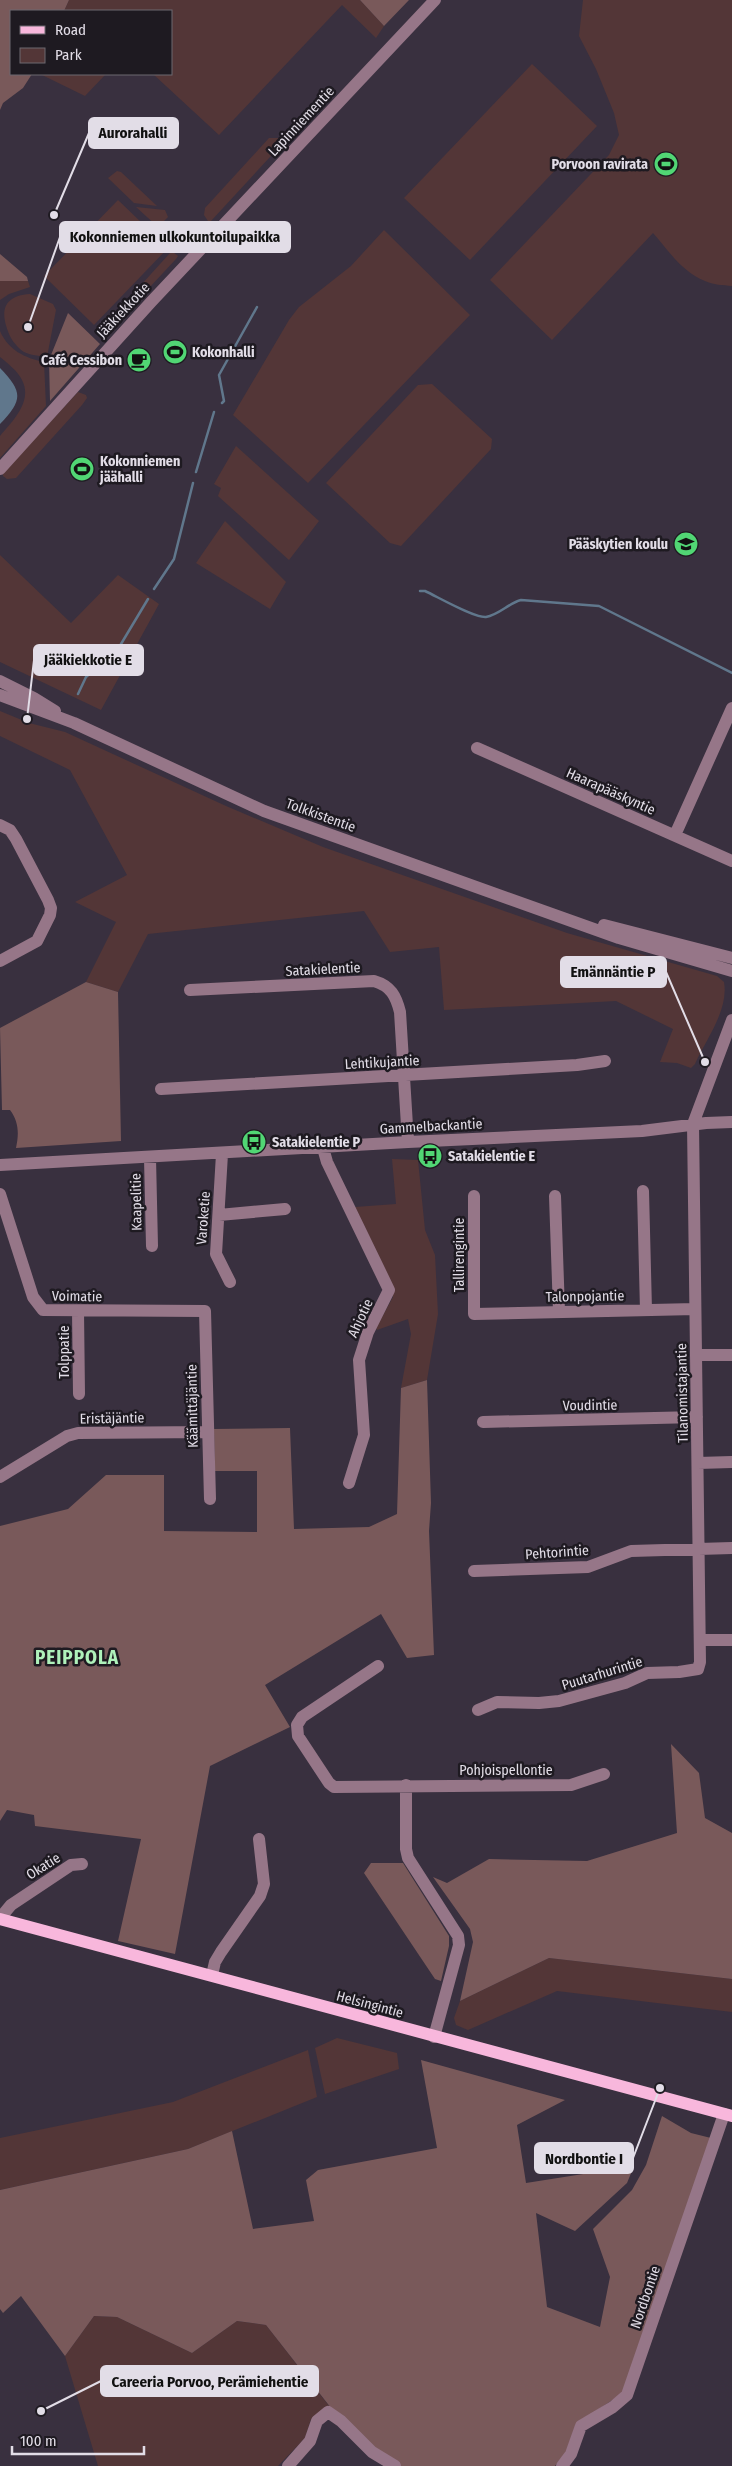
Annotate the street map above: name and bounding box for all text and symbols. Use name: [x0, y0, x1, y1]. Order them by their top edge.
legend: [10, 10, 172, 75]
text: Road: [55, 21, 86, 39]
text: Park: [55, 46, 82, 64]
street label: Lapinniementie: [265, 83, 338, 160]
callout: Aurorahalli: [89, 118, 178, 148]
text: Aurorahalli: [98, 124, 167, 142]
sports icon: Porvoon ravirata: [653, 151, 679, 177]
place label: Porvoon ravirata: [551, 156, 648, 173]
callout: Kokonniemen ulkokuntoilupaikka: [60, 222, 290, 252]
text: Kokonniemen ulkokuntoilupaikka: [70, 228, 281, 246]
street label: Jääkiekkotie: [93, 279, 153, 342]
sports icon: Kokonhalli: [162, 339, 188, 365]
place label: Kokonhalli: [192, 344, 255, 361]
cafe icon: Café Cessibon: [126, 347, 152, 373]
place label: Café Cessibon: [41, 352, 122, 369]
place label: Kokonniemen jäähalli: [99, 453, 180, 486]
sports icon: Kokonniemen jäähalli: [69, 456, 95, 482]
school or university icon: Pääskytien koulu: [673, 531, 699, 557]
place label: Pääskytien koulu: [569, 536, 668, 553]
callout: Jääkiekkotie E: [34, 645, 143, 675]
text: Jääkiekkotie E: [43, 651, 132, 669]
street label: Haarapääskyntie: [564, 764, 658, 819]
street label: Tolkkistentie: [284, 795, 358, 836]
callout: Emännäntie P: [561, 957, 666, 987]
street label: Satakielentie: [285, 959, 361, 980]
text: Emännäntie P: [571, 963, 655, 981]
street label: Lehtikujantie: [344, 1052, 420, 1073]
street label: Gammelbackantie: [379, 1115, 483, 1138]
bus stop icon: Satakielentie P: [241, 1129, 267, 1155]
place label: Satakielentie P: [272, 1134, 361, 1151]
bus stop icon: Satakielentie E: [417, 1143, 443, 1169]
place label: Satakielentie E: [448, 1148, 536, 1165]
street label: Kaapelitie: [127, 1173, 146, 1231]
street label: Varoketie: [193, 1191, 214, 1245]
street label: Tallirengintie: [451, 1218, 468, 1292]
street label: Talonpojantie: [546, 1287, 624, 1306]
street label: Voimatie: [52, 1288, 102, 1305]
street label: Ahjotie: [344, 1296, 377, 1340]
street label: Tolppatie: [56, 1325, 73, 1379]
street label: Tilanomistajantie: [673, 1343, 692, 1443]
street label: Käämittäjäntie: [183, 1364, 202, 1448]
street label: Voudintie: [562, 1397, 618, 1414]
street label: Eristäjäntie: [79, 1409, 145, 1428]
street label: Pehtorintie: [525, 1542, 590, 1563]
district label: PEIPPOLA: [35, 1646, 119, 1669]
street label: Puutarhurintie: [560, 1653, 645, 1694]
street label: Pohjoispellontie: [459, 1762, 553, 1779]
street label: Okatie: [23, 1849, 64, 1883]
street label: Helsingintie: [335, 1987, 405, 2022]
callout: Nordbontie I: [535, 2143, 633, 2173]
text: Nordbontie I: [545, 2150, 623, 2168]
street label: Nordbontie: [627, 2264, 664, 2331]
callout: Careeria Porvoo, Perämiehentie: [101, 2366, 318, 2396]
text: Careeria Porvoo, Perämiehentie: [112, 2373, 309, 2391]
scale bar: [12, 2424, 145, 2456]
text: 100 m: [20, 2432, 57, 2450]

